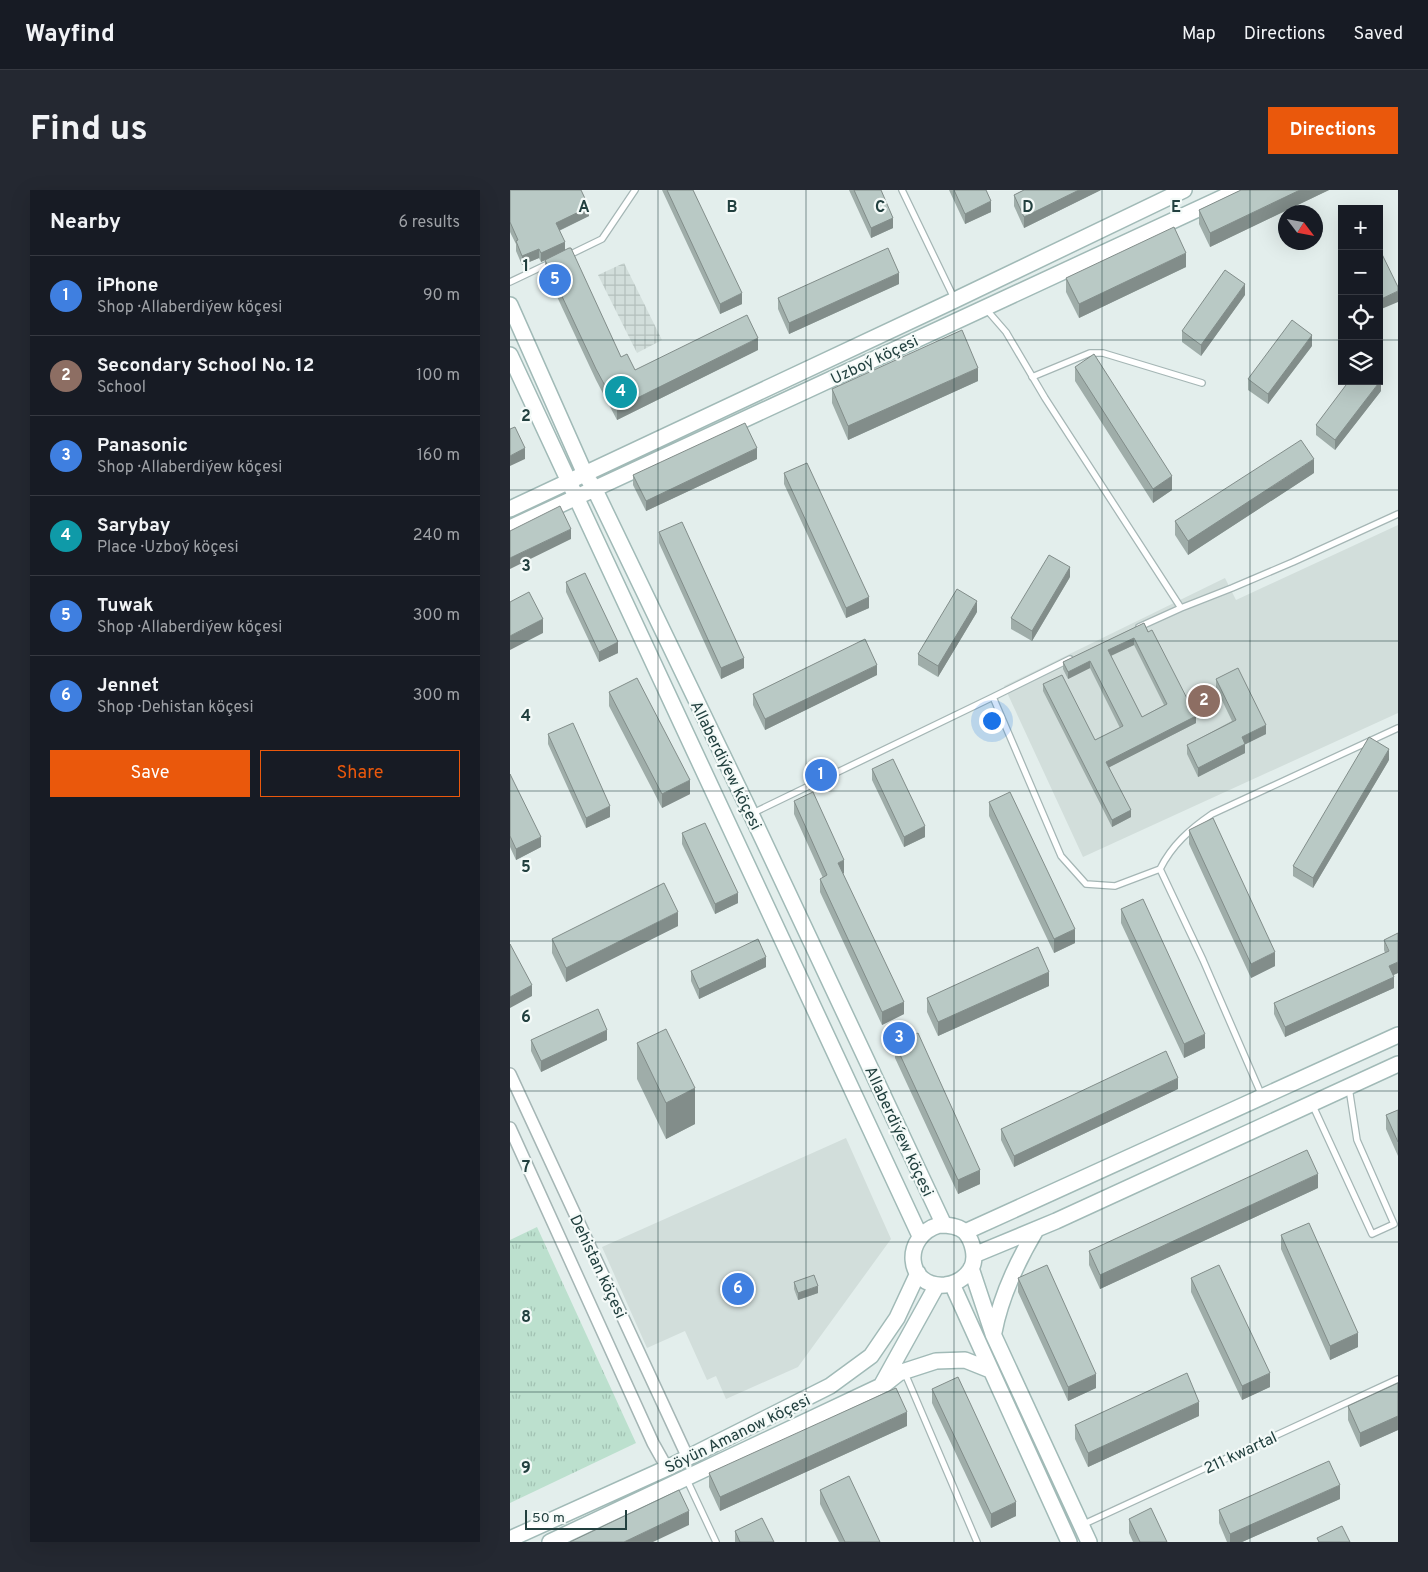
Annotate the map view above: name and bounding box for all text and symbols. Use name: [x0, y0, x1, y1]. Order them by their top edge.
text: Wayfind: [25, 20, 115, 50]
text: Map: [1182, 23, 1216, 46]
text: Directions: [1244, 23, 1326, 46]
text: Saved: [1354, 23, 1403, 46]
button: Directions: [1268, 107, 1398, 154]
text: Find us: [30, 108, 148, 152]
text: A: [578, 198, 590, 218]
text: B: [726, 198, 738, 218]
text: C: [875, 198, 885, 218]
text: D: [1022, 198, 1034, 218]
text: E: [1171, 198, 1181, 218]
north arrow: [1278, 205, 1323, 250]
map controls: [1338, 205, 1383, 385]
button: +: [1338, 205, 1383, 250]
text: Nearby: [50, 209, 121, 236]
text: 6 results: [398, 213, 460, 233]
button: −: [1338, 250, 1383, 295]
text: 1: [523, 257, 529, 277]
pin: 5: [539, 261, 571, 299]
text: iPhone: [97, 274, 158, 298]
text: 1: [63, 286, 69, 306]
text: 90 m: [423, 286, 460, 306]
button: locate: [1338, 295, 1383, 340]
text: Shop · Allaberdiýew köçesi: [97, 298, 282, 318]
street label: Uzboý köçesi: [828, 332, 922, 390]
button: layers: [1338, 340, 1383, 385]
text: Secondary School No. 12: [97, 354, 314, 378]
text: 2: [61, 366, 71, 386]
text: 100 m: [416, 366, 460, 386]
pin: 4: [605, 373, 637, 411]
text: School: [97, 378, 146, 398]
text: 2: [521, 407, 531, 427]
text: Panasonic: [97, 434, 188, 458]
text: 3: [61, 446, 71, 466]
text: 160 m: [417, 446, 460, 466]
text: Shop · Allaberdiýew köçesi: [97, 458, 282, 478]
text: Sarybay: [97, 514, 171, 538]
text: 4: [61, 526, 71, 546]
text: 240 m: [413, 526, 460, 546]
text: Place · Uzboý köçesi: [97, 538, 239, 558]
text: 3: [521, 557, 531, 577]
text: Tuwak: [97, 594, 154, 618]
text: 5: [61, 606, 71, 626]
text: 300 m: [413, 606, 460, 626]
text: Shop · Allaberdiýew köçesi: [97, 618, 282, 638]
text: Jennet: [97, 674, 159, 698]
pin: 2: [1188, 682, 1220, 720]
text: 6: [61, 686, 71, 706]
text: 300 m: [413, 686, 460, 706]
text: Shop · Dehistan köçesi: [97, 698, 254, 718]
street label: Allaberdiýew köçesi: [685, 698, 765, 834]
text: 4: [521, 707, 531, 727]
your location: [979, 708, 1005, 734]
button: Save: [50, 750, 250, 797]
button: Share: [260, 750, 460, 797]
pin: 1: [805, 756, 837, 794]
text: 5: [521, 858, 531, 878]
text: 6: [521, 1008, 531, 1028]
pin: 3: [883, 1019, 915, 1057]
street label: Allaberdiýew köçesi: [859, 1063, 937, 1200]
text: 7: [522, 1158, 530, 1178]
street label: Dehistan köçesi: [564, 1212, 630, 1322]
pin: 6: [722, 1270, 754, 1308]
text: 8: [521, 1308, 531, 1328]
street label: Söyün Amanow köçesi: [662, 1391, 814, 1479]
street label: 211 kwartal: [1201, 1428, 1281, 1479]
text: 9: [521, 1459, 531, 1479]
scale bar: [525, 1507, 628, 1530]
text: 50 m: [532, 1510, 565, 1527]

